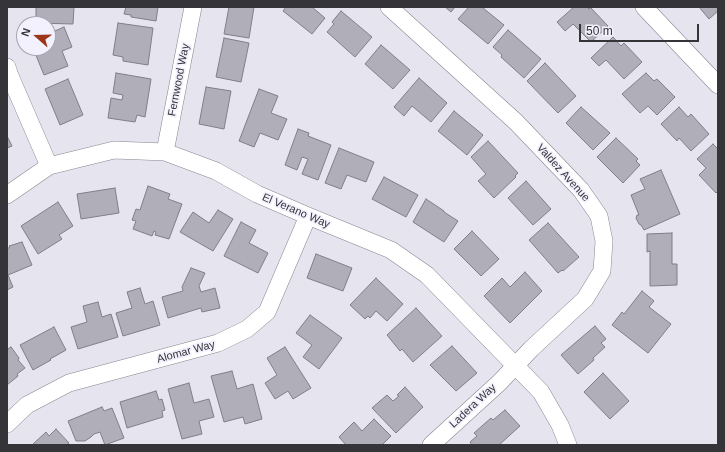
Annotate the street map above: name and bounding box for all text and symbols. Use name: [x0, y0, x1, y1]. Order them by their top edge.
north arrow: [16, 16, 56, 56]
scale bar: [581, 16, 701, 42]
text: 50 m: [586, 24, 613, 38]
text: N: [19, 26, 33, 38]
street label: Fernwood Way: [166, 43, 192, 117]
street label: Valdez Avenue: [534, 141, 592, 205]
street label: El Verano Way: [260, 191, 332, 231]
street label: Alomar Way: [156, 338, 216, 366]
street label: Ladera Way: [447, 381, 499, 431]

